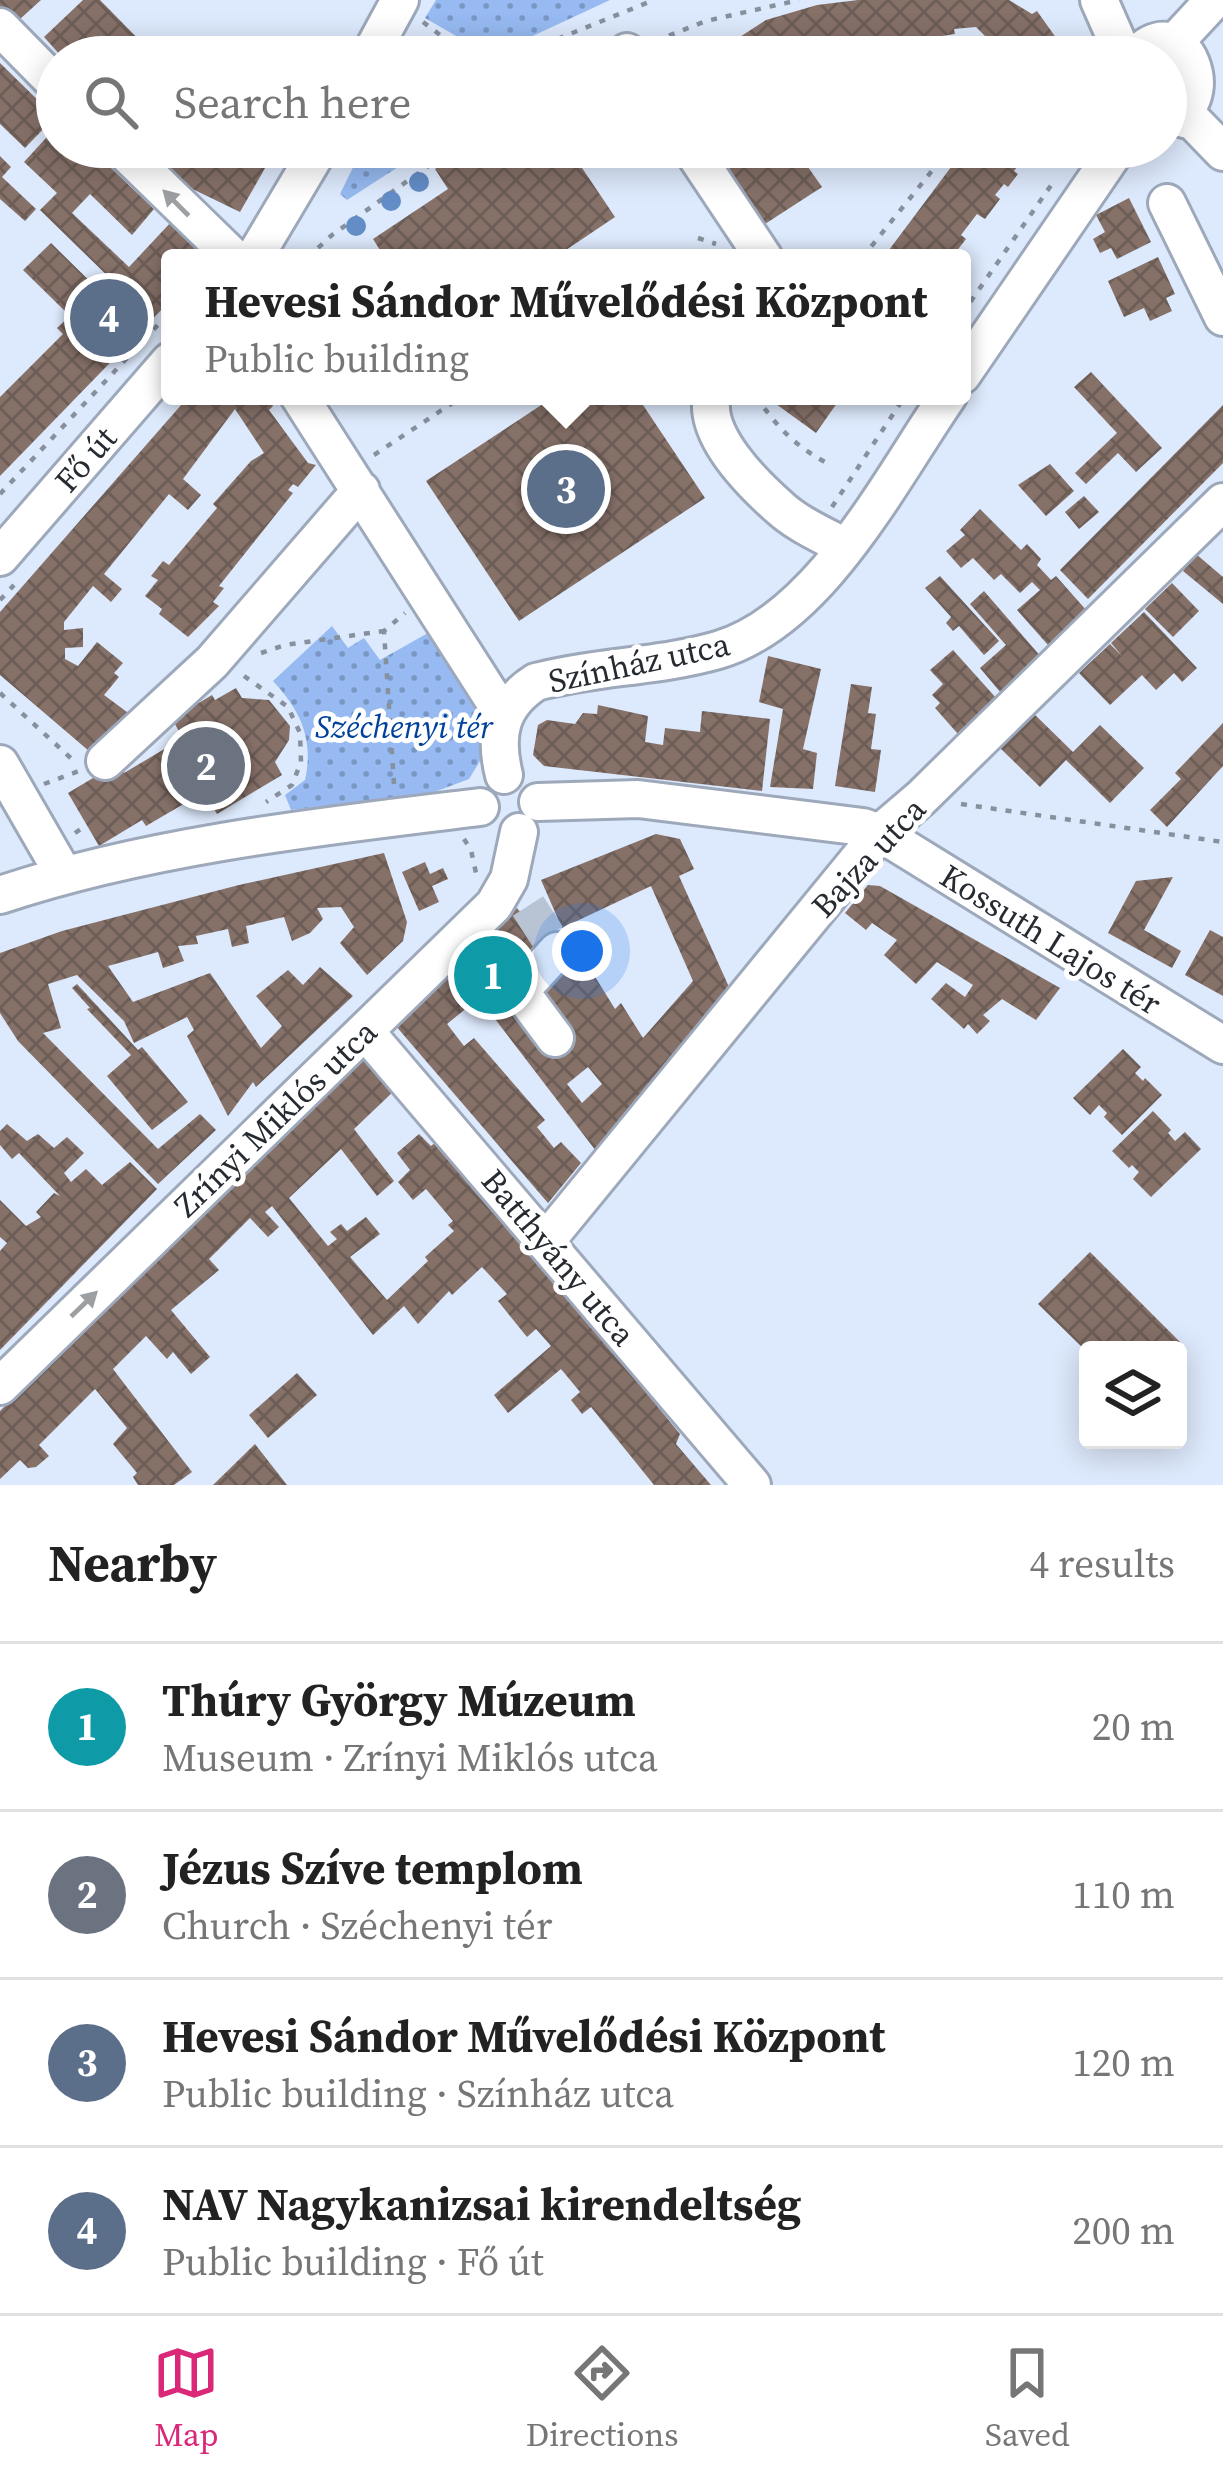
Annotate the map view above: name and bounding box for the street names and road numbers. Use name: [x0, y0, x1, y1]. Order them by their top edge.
street label: Fő út: [44, 417, 127, 502]
street label: Színház utca: [544, 621, 734, 704]
street label: Bajza utca: [801, 787, 936, 927]
street label: Kossuth Lajos tér: [932, 853, 1170, 1026]
street label: Zrínyi Miklós utca: [164, 1010, 387, 1227]
street label: Batthyány utca: [471, 1160, 646, 1355]

